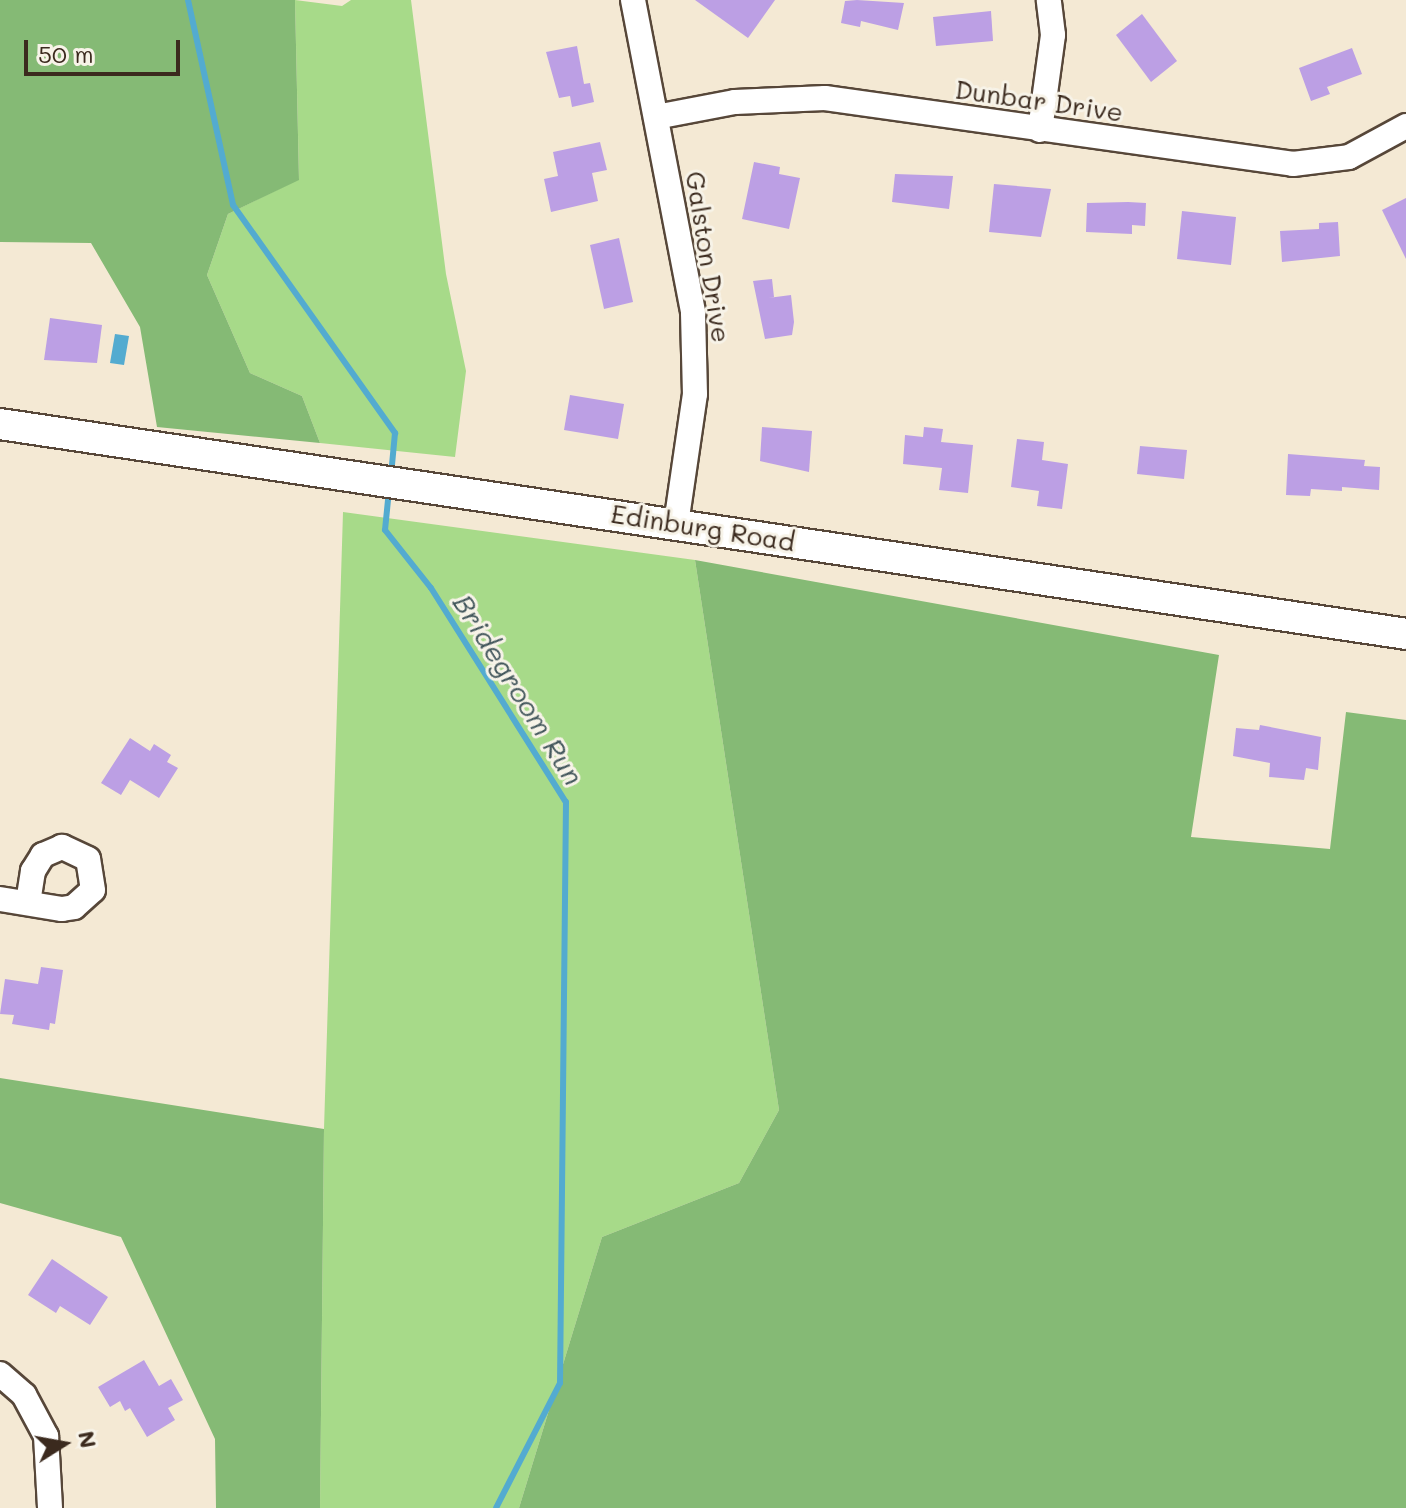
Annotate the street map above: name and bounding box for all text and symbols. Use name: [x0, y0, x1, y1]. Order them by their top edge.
scale bar: [28, 24, 184, 74]
text: 50 m: [38, 38, 94, 69]
street label: Dunbar Drive: [953, 74, 1125, 128]
street label: Galston Drive: [679, 169, 737, 345]
street label: Edinburg Road: [609, 498, 797, 558]
water label: Bridegroom Run: [447, 587, 591, 791]
north arrow: [24, 1404, 104, 1484]
text: N: [72, 1428, 104, 1450]

